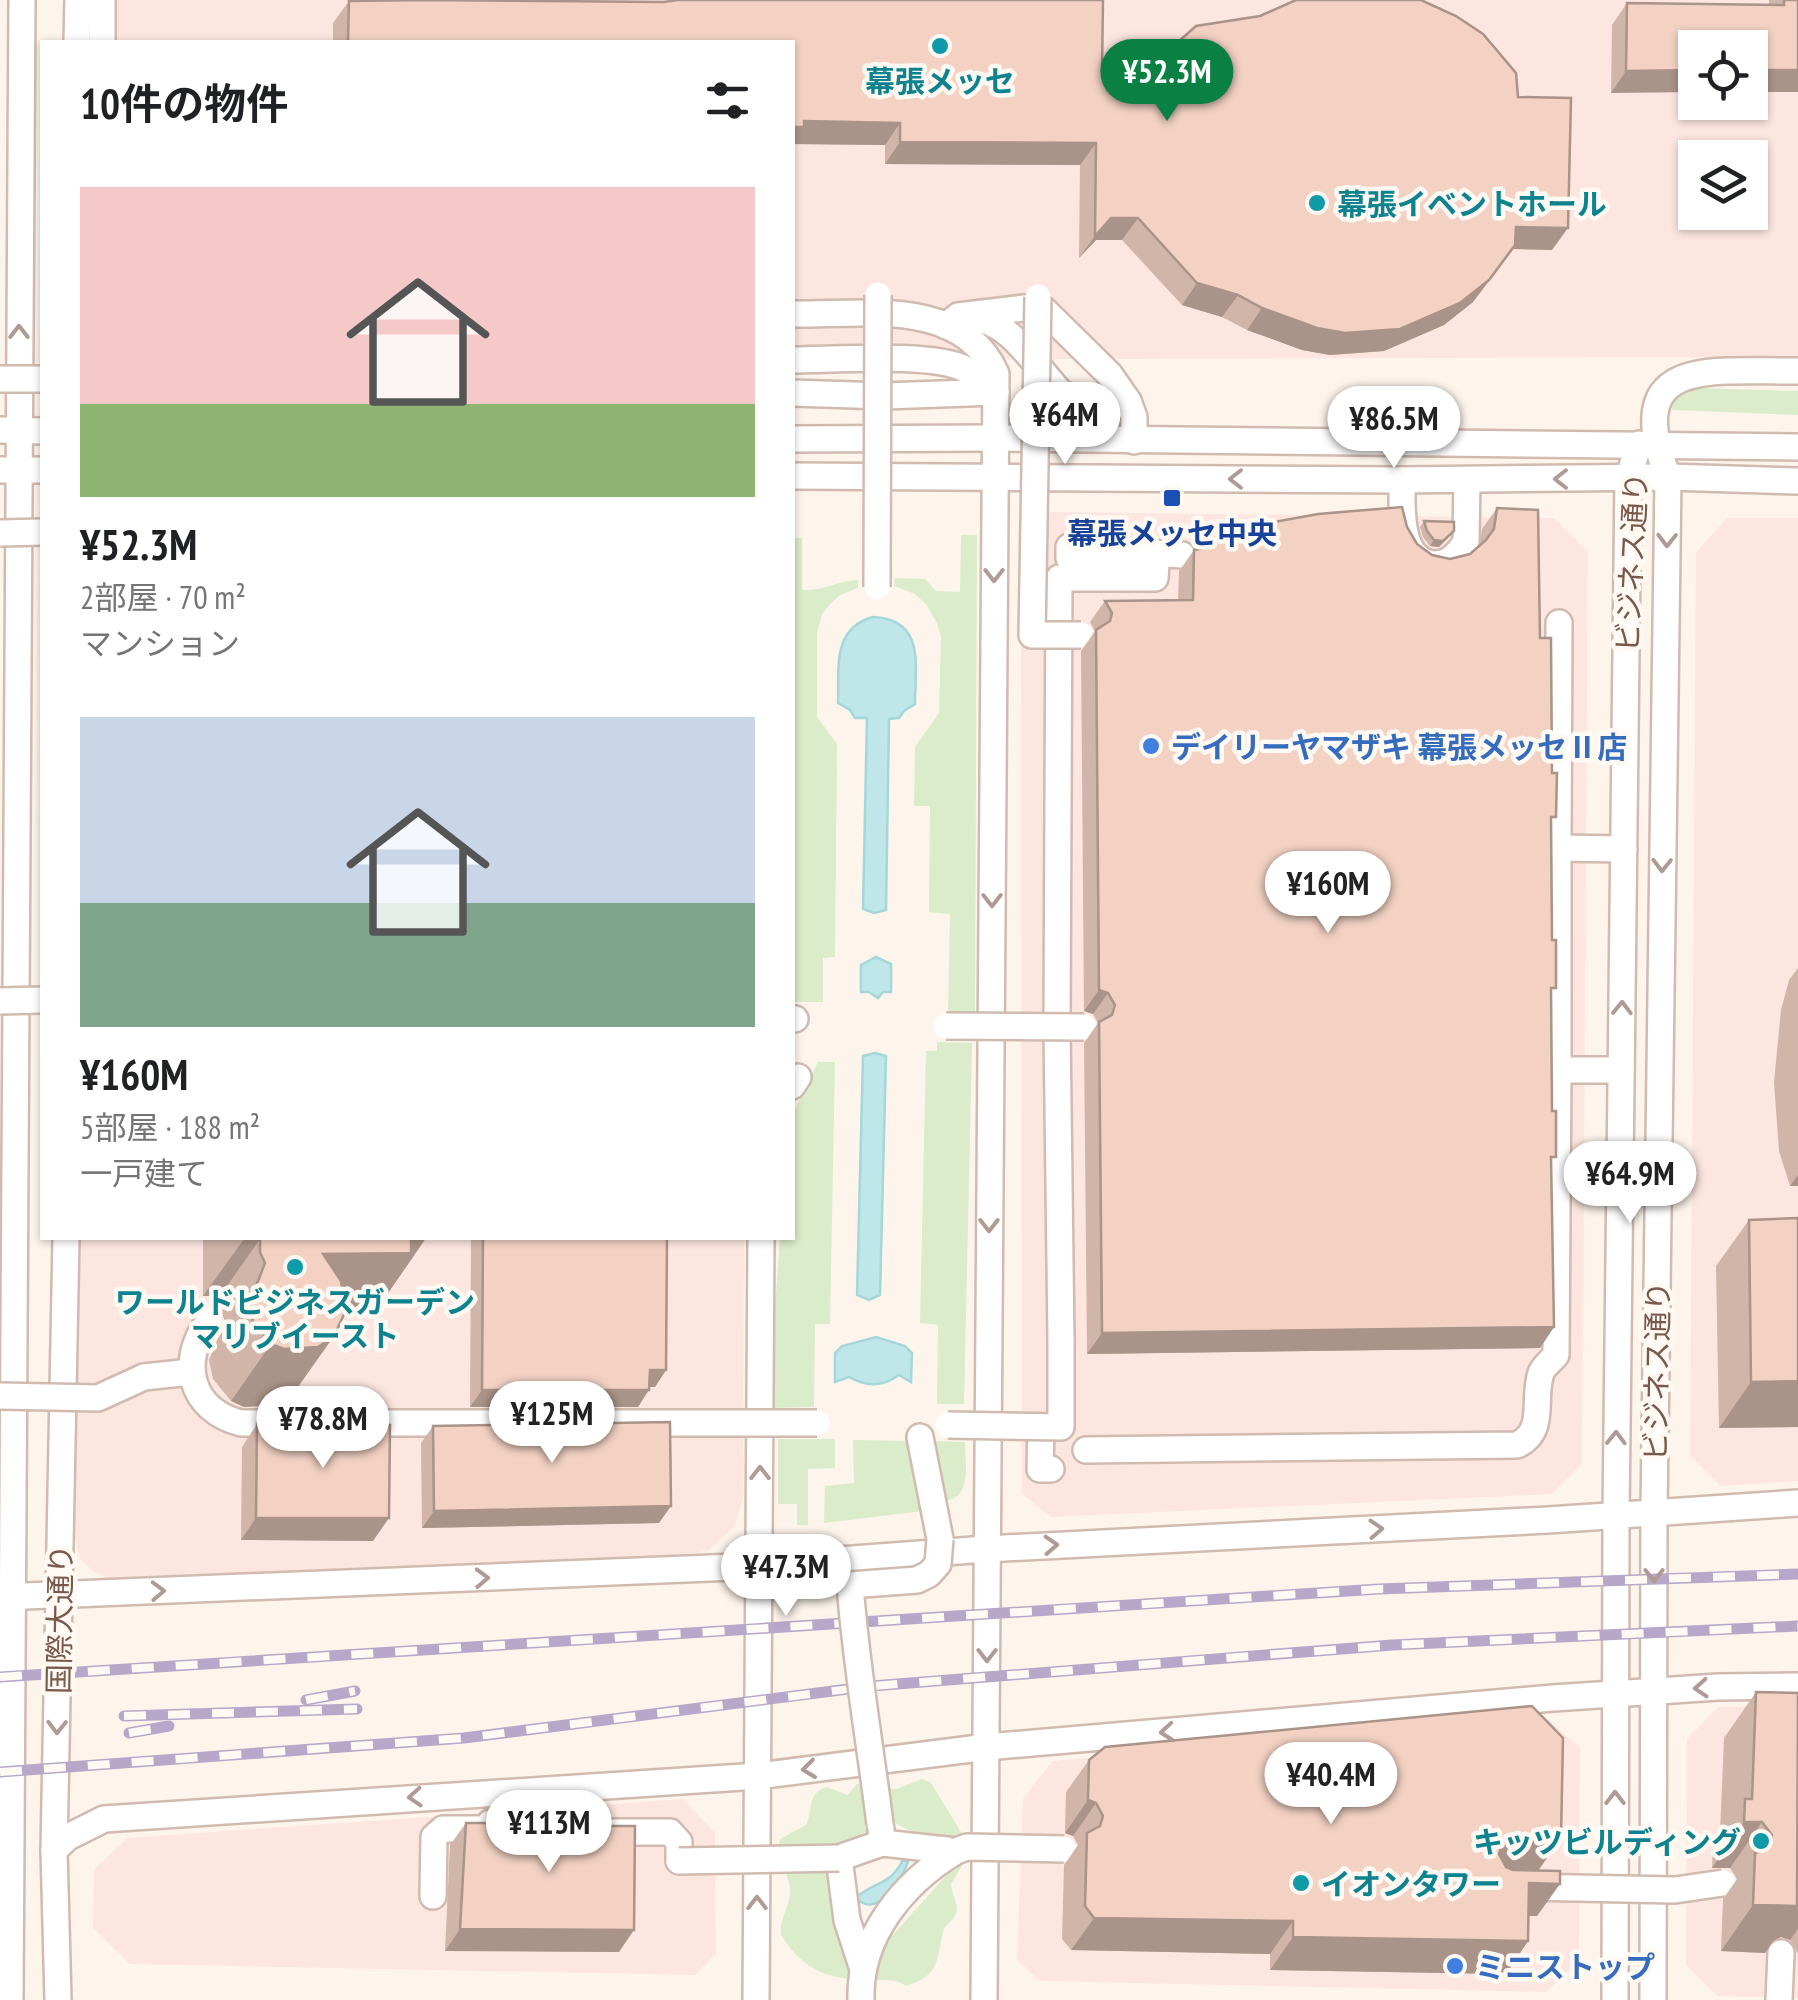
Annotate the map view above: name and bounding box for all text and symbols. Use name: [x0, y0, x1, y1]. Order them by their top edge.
map controls: [1678, 30, 1768, 230]
button: locate: [1678, 30, 1768, 120]
marker: 幕張メッセ: [929, 35, 951, 57]
pin: ¥52.3M: [1086, 39, 1248, 124]
text: ¥52.3M: [1122, 50, 1212, 92]
place label: 幕張メッセ: [865, 61, 1015, 100]
icon: filters: [700, 73, 755, 128]
text: 10件の物件: [80, 76, 288, 131]
button: layers: [1678, 140, 1768, 230]
place label: 幕張イベントホール: [1337, 184, 1607, 223]
marker: 幕張イベントホール: [1306, 192, 1328, 214]
icon: home: [328, 252, 508, 432]
one-way arrow: [8, 324, 30, 340]
pin: ¥64M: [1006, 382, 1124, 467]
pin: ¥86.5M: [1313, 386, 1475, 471]
text: ¥64M: [1031, 393, 1099, 435]
text: ¥86.5M: [1349, 397, 1439, 439]
one-way arrow: [1227, 468, 1242, 490]
one-way arrow: [1552, 468, 1568, 490]
street label: ビジネス通り: [1607, 471, 1655, 653]
marker: 幕張メッセ中央: [1161, 487, 1183, 509]
place label: 幕張メッセ中央: [1067, 513, 1277, 552]
text: ¥52.3M: [80, 517, 197, 572]
one-way arrow: [1656, 532, 1678, 548]
one-way arrow: [983, 568, 1005, 584]
text: 2部屋 · 70 m²: [80, 576, 246, 618]
text: マンション: [80, 622, 240, 664]
place label: デイリーヤマザキ 幕張メッセⅡ店: [1171, 727, 1627, 766]
marker: デイリーヤマザキ 幕張メッセⅡ店: [1140, 735, 1162, 757]
icon: home: [328, 782, 508, 962]
pin: ¥160M: [1258, 851, 1398, 936]
one-way arrow: [1652, 857, 1673, 873]
text: ¥160M: [1287, 862, 1369, 904]
one-way arrow: [981, 893, 1002, 909]
one-way arrow: [1611, 999, 1633, 1014]
text: ¥160M: [80, 1047, 188, 1102]
text: 5部屋 · 188 m²: [80, 1106, 260, 1148]
pin: ¥64.9M: [1549, 1141, 1711, 1226]
text: 一戸建て: [80, 1152, 208, 1194]
text: ¥64.9M: [1585, 1152, 1675, 1194]
one-way arrow: [978, 1218, 1000, 1234]
marker: ワールドビジネスガーデン マリブイースト: [284, 1256, 306, 1278]
street label: ビジネス通り: [1635, 1281, 1677, 1461]
place label: ワールドビジネスガーデン マリブイースト: [115, 1282, 475, 1355]
pin: ¥125M: [482, 1381, 622, 1466]
pin: ¥78.8M: [242, 1386, 404, 1471]
text: ¥125M: [511, 1392, 593, 1434]
text: ¥78.8M: [278, 1397, 368, 1439]
one-way arrow: [1606, 1429, 1627, 1445]
one-way arrow: [749, 1464, 771, 1480]
one-way arrow: [1368, 1519, 1384, 1540]
pin: ¥47.3M: [705, 1534, 867, 1619]
one-way arrow: [1044, 1535, 1060, 1556]
street label: 国際大通り: [38, 1544, 80, 1694]
text: ¥47.3M: [743, 1545, 829, 1587]
one-way arrow: [475, 1567, 491, 1588]
one-way arrow: [1643, 1568, 1665, 1583]
one-way arrow: [150, 1580, 166, 1601]
one-way arrow: [976, 1648, 998, 1664]
one-way arrow: [1692, 1677, 1708, 1698]
one-way arrow: [46, 1720, 68, 1736]
one-way arrow: [1159, 1720, 1175, 1742]
pin: ¥40.4M: [1250, 1742, 1412, 1827]
text: ¥40.4M: [1286, 1753, 1376, 1795]
one-way arrow: [801, 1758, 817, 1779]
one-way arrow: [407, 1786, 423, 1807]
one-way arrow: [1604, 1789, 1626, 1804]
pin: ¥113M: [479, 1790, 619, 1875]
text: ¥113M: [508, 1801, 590, 1843]
place label: キッツビルディング: [1473, 1822, 1741, 1861]
marker: キッツビルディング: [1750, 1830, 1772, 1852]
place label: イオンタワー: [1321, 1864, 1501, 1903]
marker: イオンタワー: [1290, 1872, 1312, 1894]
one-way arrow: [746, 1894, 768, 1910]
place label: ミニストップ: [1475, 1947, 1655, 1986]
marker: ミニストップ: [1444, 1955, 1466, 1977]

